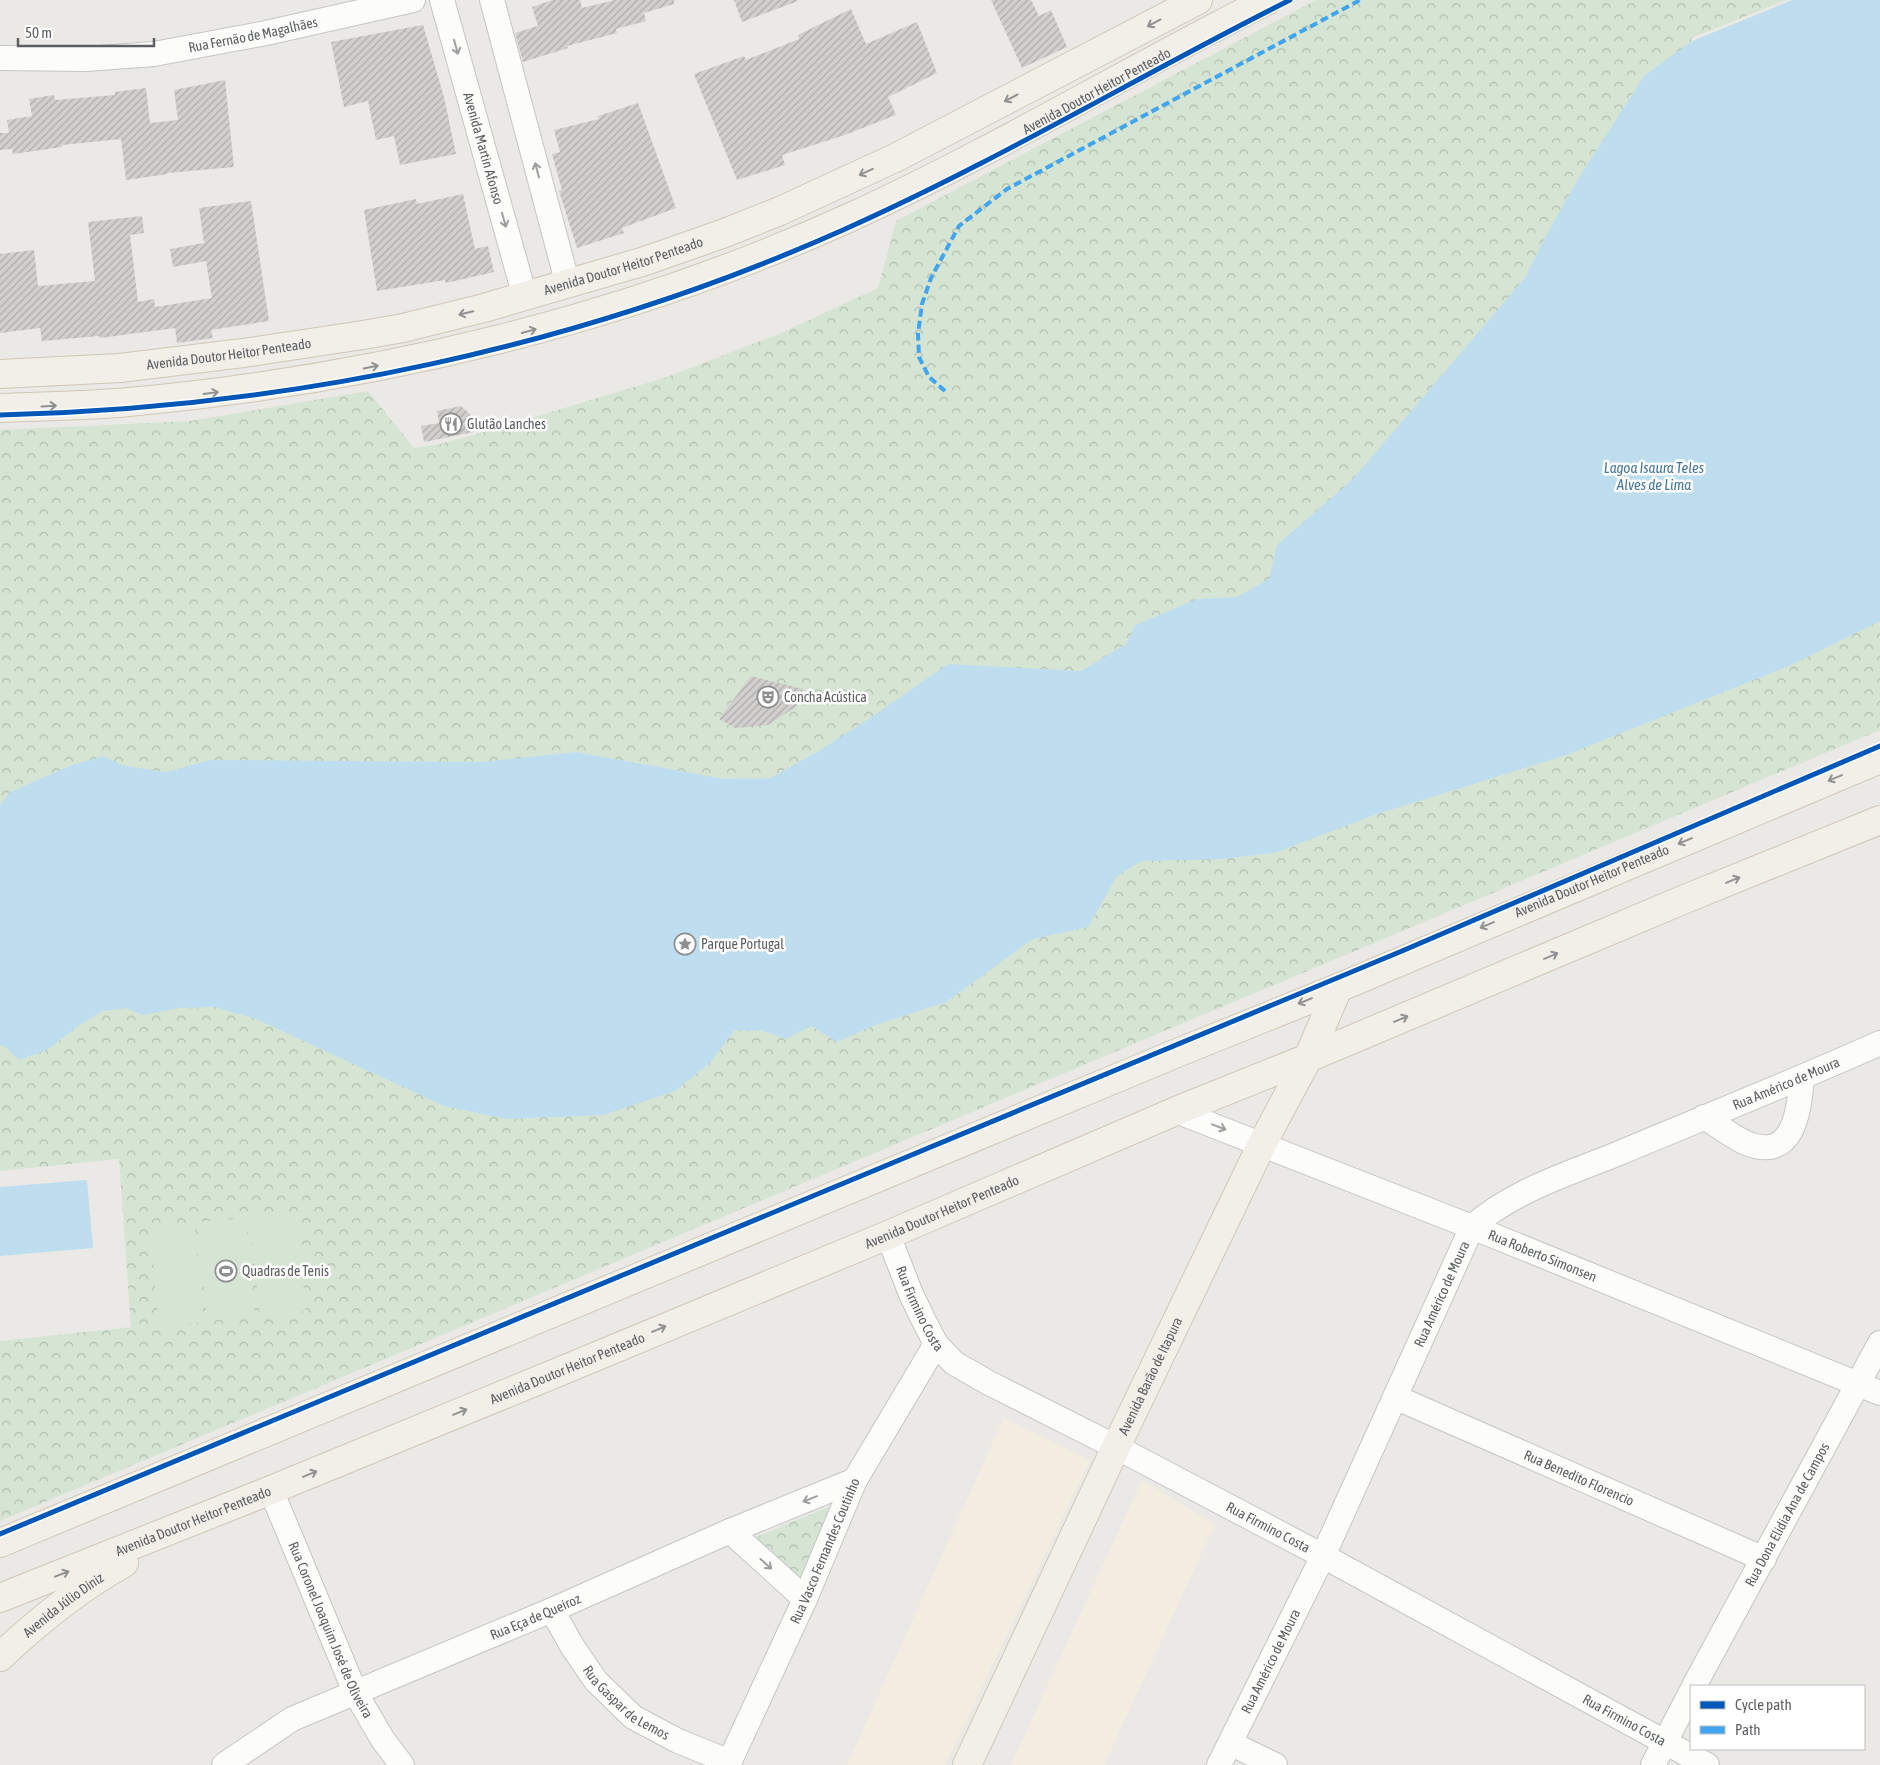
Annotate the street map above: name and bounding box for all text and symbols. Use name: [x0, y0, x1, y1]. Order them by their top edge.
street label: Rua Fernão de Magalhães: [187, 14, 319, 55]
scale bar: [18, 15, 154, 47]
one-way arrow: [1147, 18, 1162, 28]
text: 50 m: [25, 24, 52, 41]
one-way arrow: [451, 39, 461, 55]
street label: Avenida Doutor Heitor Penteado: [1020, 44, 1173, 137]
street label: Avenida Martin Afonso: [460, 91, 507, 206]
one-way arrow: [1003, 93, 1018, 103]
one-way arrow: [532, 162, 541, 178]
one-way arrow: [859, 167, 874, 177]
one-way arrow: [500, 212, 509, 228]
street label: Avenida Doutor Heitor Penteado: [542, 233, 705, 298]
one-way arrow: [458, 309, 474, 318]
one-way arrow: [521, 326, 537, 335]
street label: Avenida Doutor Heitor Penteado: [146, 335, 312, 373]
one-way arrow: [363, 362, 379, 371]
one-way arrow: [202, 388, 218, 398]
one-way arrow: [40, 401, 56, 411]
restaurant icon: Glutão Lanches: [439, 412, 463, 436]
place label: Glutão Lanches: [467, 416, 546, 432]
water label: Lagoa Isaura Teles Alves de Lima: [1604, 459, 1704, 493]
theatre icon: Concha Acústica: [756, 685, 780, 709]
place label: Concha Acústica: [784, 689, 867, 705]
one-way arrow: [1828, 774, 1843, 784]
one-way arrow: [1678, 837, 1693, 847]
street label: Avenida Doutor Heitor Penteado: [1512, 841, 1671, 920]
one-way arrow: [1725, 875, 1740, 884]
one-way arrow: [1480, 921, 1495, 930]
place icon: Parque Portugal: [673, 932, 697, 956]
place label: Parque Portugal: [701, 936, 784, 952]
one-way arrow: [1543, 951, 1558, 961]
one-way arrow: [1298, 997, 1313, 1007]
one-way arrow: [1394, 1014, 1409, 1023]
street label: Rua Américo de Moura: [1730, 1054, 1842, 1113]
one-way arrow: [1211, 1123, 1226, 1132]
street label: Avenida Doutor Heitor Penteado: [862, 1172, 1021, 1252]
street label: Rua Roberto Simonsen: [1486, 1226, 1599, 1285]
street label: Rua Américo de Moura: [1411, 1239, 1473, 1350]
sports icon: Quadras de Tenis: [214, 1259, 238, 1283]
place label: Quadras de Tenis: [242, 1263, 329, 1279]
street label: Rua Firmino Costa: [893, 1264, 947, 1355]
street label: Avenida Barão de Itapura: [1115, 1314, 1185, 1438]
one-way arrow: [651, 1324, 666, 1333]
street label: Avenida Doutor Heitor Penteado: [487, 1329, 647, 1407]
one-way arrow: [452, 1407, 467, 1416]
street label: Rua Dona Elidia Ana de Campos: [1741, 1440, 1832, 1589]
street label: Rua Benedito Florencio: [1521, 1447, 1637, 1509]
one-way arrow: [302, 1469, 317, 1478]
street label: Rua Vasco Fernandes Coutinho: [787, 1476, 863, 1626]
street label: Avenida Doutor Heitor Penteado: [113, 1483, 273, 1559]
one-way arrow: [802, 1495, 817, 1504]
street label: Rua Firmino Costa: [1224, 1499, 1313, 1556]
street label: Rua Coronel Joaquim José de Oliveira: [285, 1539, 376, 1721]
one-way arrow: [760, 1558, 773, 1570]
one-way arrow: [54, 1568, 69, 1577]
street label: Avenida Júlio Diniz: [20, 1569, 106, 1641]
street label: Rua Eça de Queiroz: [488, 1590, 583, 1643]
street label: Rua Américo de Moura: [1238, 1606, 1303, 1716]
street label: Rua Gaspar de Lemos: [580, 1662, 672, 1743]
legend: [1690, 1685, 1865, 1750]
street label: Rua Firmino Costa: [1580, 1691, 1669, 1749]
text: Cycle path: [1735, 1696, 1792, 1713]
text: Path: [1735, 1721, 1761, 1738]

